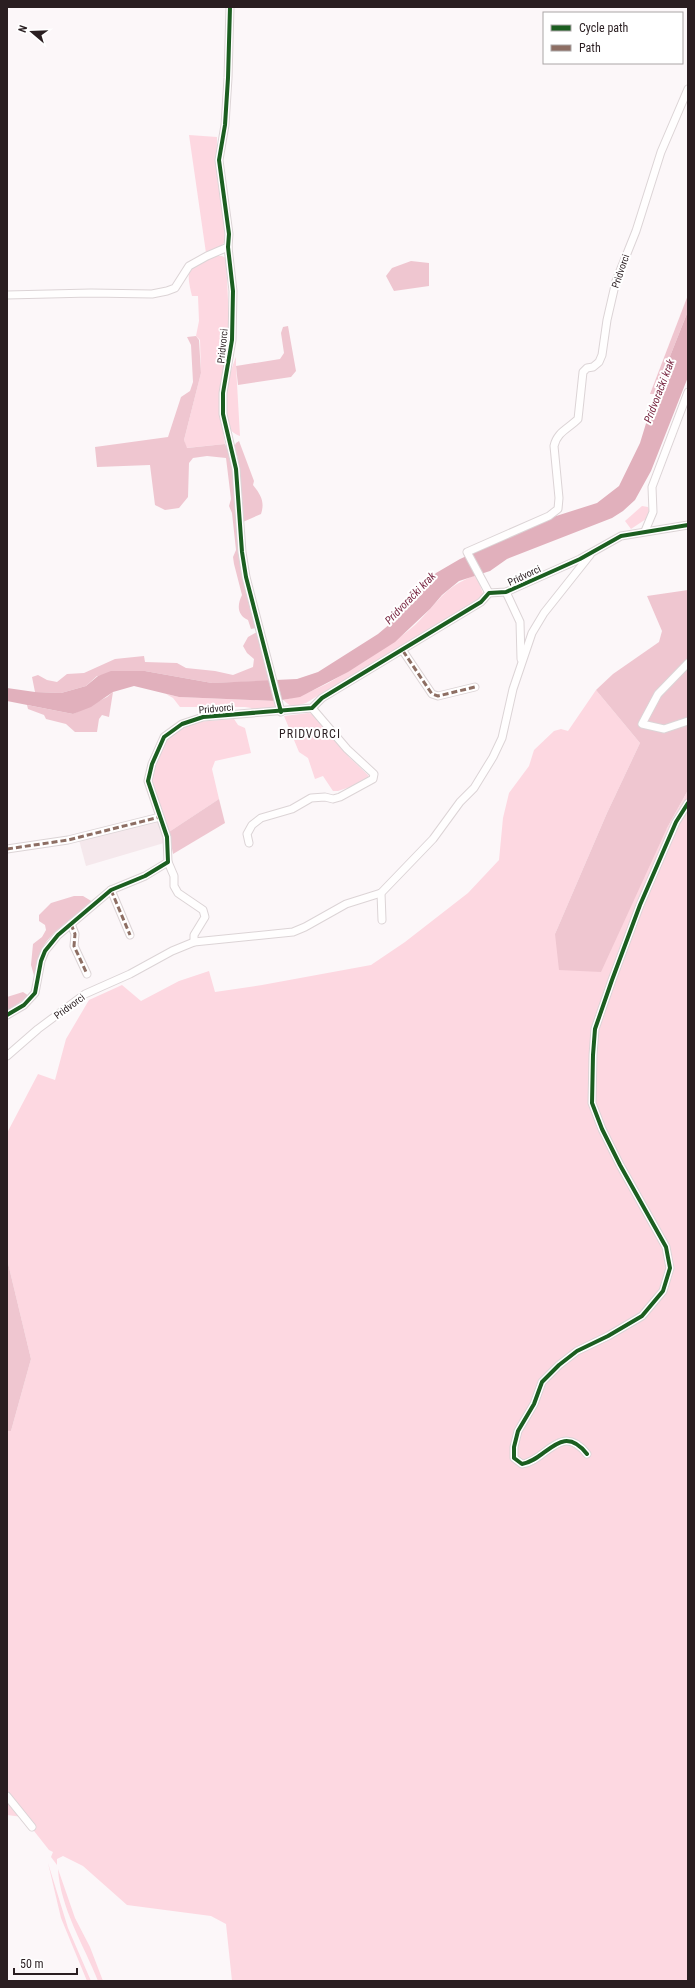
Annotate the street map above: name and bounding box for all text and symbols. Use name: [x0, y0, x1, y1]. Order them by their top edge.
north arrow: [12, 12, 52, 52]
legend: [543, 12, 683, 64]
text: Cycle path: [579, 21, 629, 35]
text: N: [16, 23, 30, 34]
text: Path: [579, 41, 601, 55]
street label: Pridvorci: [610, 253, 631, 289]
street label: Pridvorci: [215, 328, 230, 364]
water label: Pridvorački krak: [641, 357, 678, 425]
street label: Pridvorci: [506, 563, 542, 588]
water label: Pridvorački krak: [382, 569, 439, 627]
street label: Pridvorci: [198, 701, 234, 715]
district label: PRIDVORCI: [279, 727, 341, 741]
street label: Pridvorci: [52, 992, 87, 1021]
scale bar: [14, 1950, 77, 1976]
text: 50 m: [20, 1957, 44, 1971]

